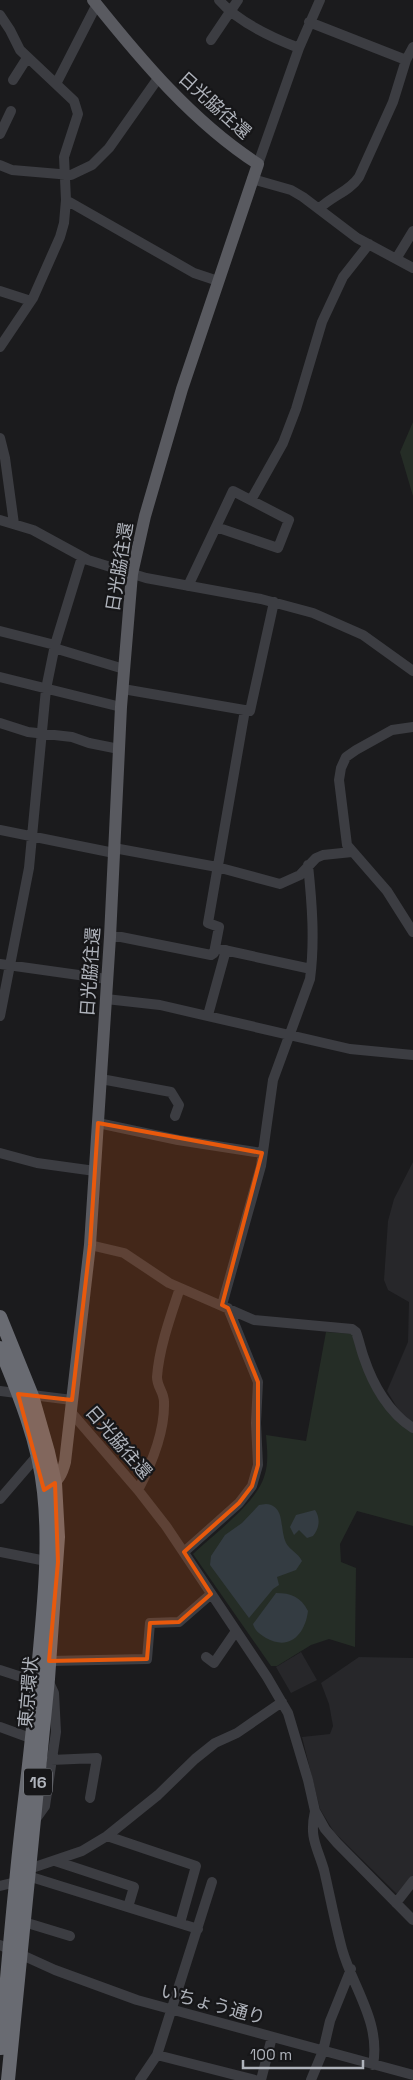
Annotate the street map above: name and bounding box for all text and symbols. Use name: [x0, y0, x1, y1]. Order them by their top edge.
street label: 日光脇往還: [174, 66, 256, 144]
street label: 日光脇往還: [101, 521, 137, 613]
street label: 日光脇往還: [75, 926, 105, 1018]
street label: 日光脇往還: [81, 1400, 157, 1484]
street label: 東京環状: [13, 1655, 43, 1729]
road number: 16: [24, 1768, 52, 1795]
street label: いちょう通り: [158, 1979, 268, 2029]
scale bar: [243, 2038, 363, 2070]
text: 100 m: [250, 2045, 292, 2064]

